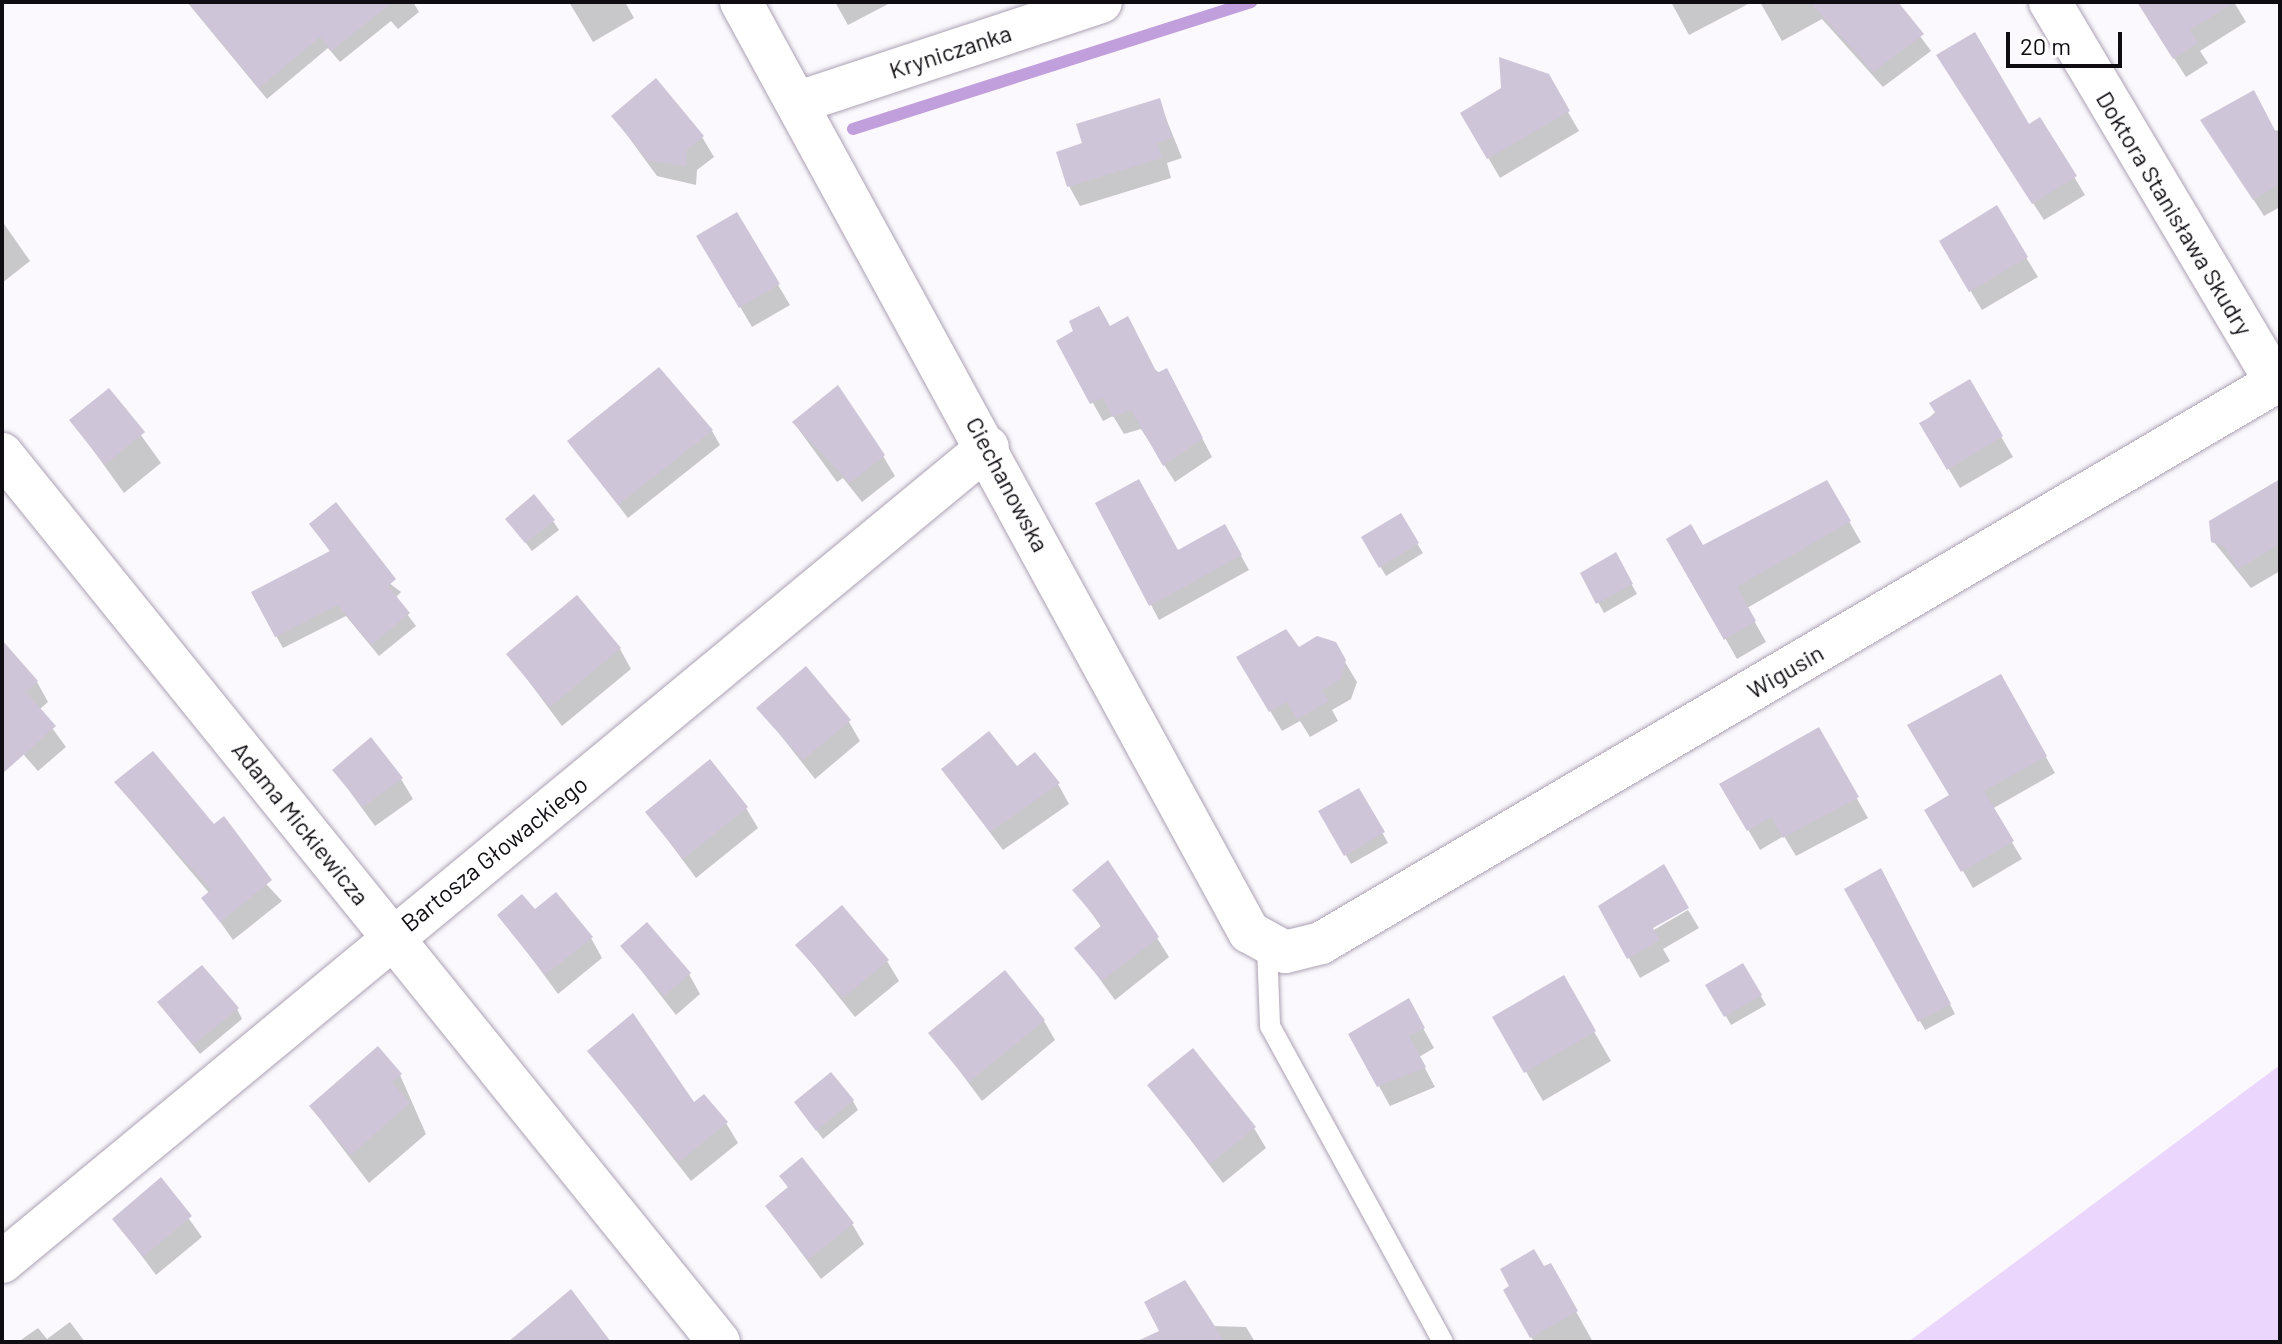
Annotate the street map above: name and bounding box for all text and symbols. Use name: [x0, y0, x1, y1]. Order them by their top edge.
scale bar: [2010, 16, 2126, 66]
street label: Kryniczanka: [885, 18, 1015, 84]
text: 20 m: [2020, 31, 2071, 60]
street label: Doktora Stanisława Skudry: [2091, 86, 2259, 340]
street label: Ciechanowska: [960, 412, 1056, 556]
street label: Wigusin: [1742, 638, 1828, 704]
street label: Adama Mickiewicza: [226, 736, 376, 910]
street label: Bartosza Głowackiego: [395, 769, 593, 937]

